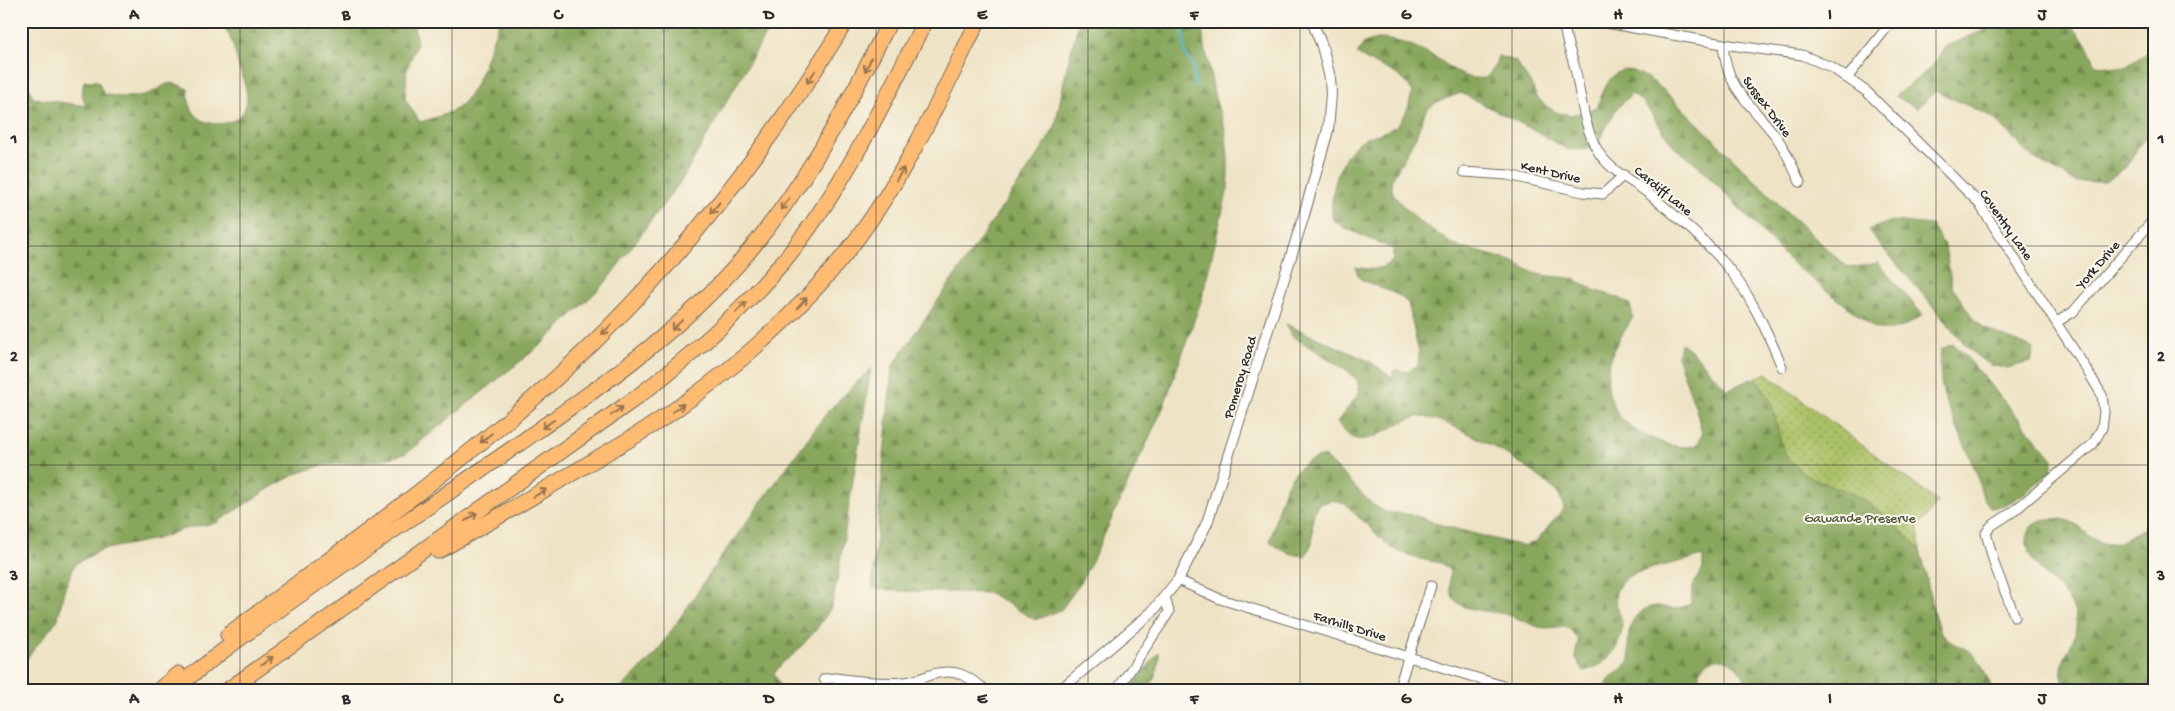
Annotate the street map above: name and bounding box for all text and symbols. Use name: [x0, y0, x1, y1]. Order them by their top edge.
text: A: [128, 7, 140, 26]
text: B: [341, 7, 351, 26]
text: C: [553, 7, 564, 26]
text: D: [762, 7, 775, 26]
text: E: [977, 7, 988, 26]
text: F: [1189, 7, 1200, 26]
text: G: [1401, 7, 1412, 26]
text: H: [1613, 7, 1623, 26]
text: I: [1828, 7, 1832, 26]
text: J: [2037, 7, 2048, 26]
one-way arrow: [863, 57, 873, 72]
one-way arrow: [806, 70, 816, 84]
street label: Sussex Drive: [1738, 74, 1795, 142]
text: 1: [10, 131, 17, 150]
text: 1: [2157, 131, 2164, 150]
street label: Kent Drive: [1519, 158, 1583, 189]
street label: Cardiff Lane: [1630, 163, 1696, 221]
one-way arrow: [895, 167, 906, 181]
street label: Coventry Lane: [1974, 187, 2036, 265]
one-way arrow: [780, 197, 790, 211]
one-way arrow: [709, 201, 720, 214]
street label: York Drive: [2072, 237, 2125, 295]
one-way arrow: [796, 297, 808, 309]
one-way arrow: [735, 300, 747, 313]
one-way arrow: [671, 319, 684, 331]
one-way arrow: [601, 323, 613, 336]
street label: Pomeroy Road: [1221, 333, 1262, 422]
text: 2: [10, 349, 18, 368]
text: 2: [2157, 349, 2165, 368]
one-way arrow: [671, 403, 685, 413]
one-way arrow: [610, 406, 624, 416]
one-way arrow: [541, 419, 555, 429]
one-way arrow: [480, 433, 493, 444]
one-way arrow: [532, 487, 546, 497]
park label: Gawande Preserve: [1804, 511, 1916, 528]
one-way arrow: [464, 512, 478, 522]
text: 3: [9, 568, 18, 587]
text: 3: [2156, 568, 2165, 587]
street label: Farhills Drive: [1310, 608, 1389, 647]
one-way arrow: [260, 656, 274, 666]
text: A: [128, 691, 140, 710]
text: B: [341, 691, 351, 710]
text: C: [553, 691, 564, 710]
text: D: [762, 691, 775, 710]
text: E: [977, 691, 988, 710]
text: F: [1189, 691, 1200, 710]
text: G: [1401, 691, 1412, 710]
text: H: [1613, 691, 1623, 710]
text: I: [1828, 691, 1832, 710]
text: J: [2037, 691, 2048, 710]

